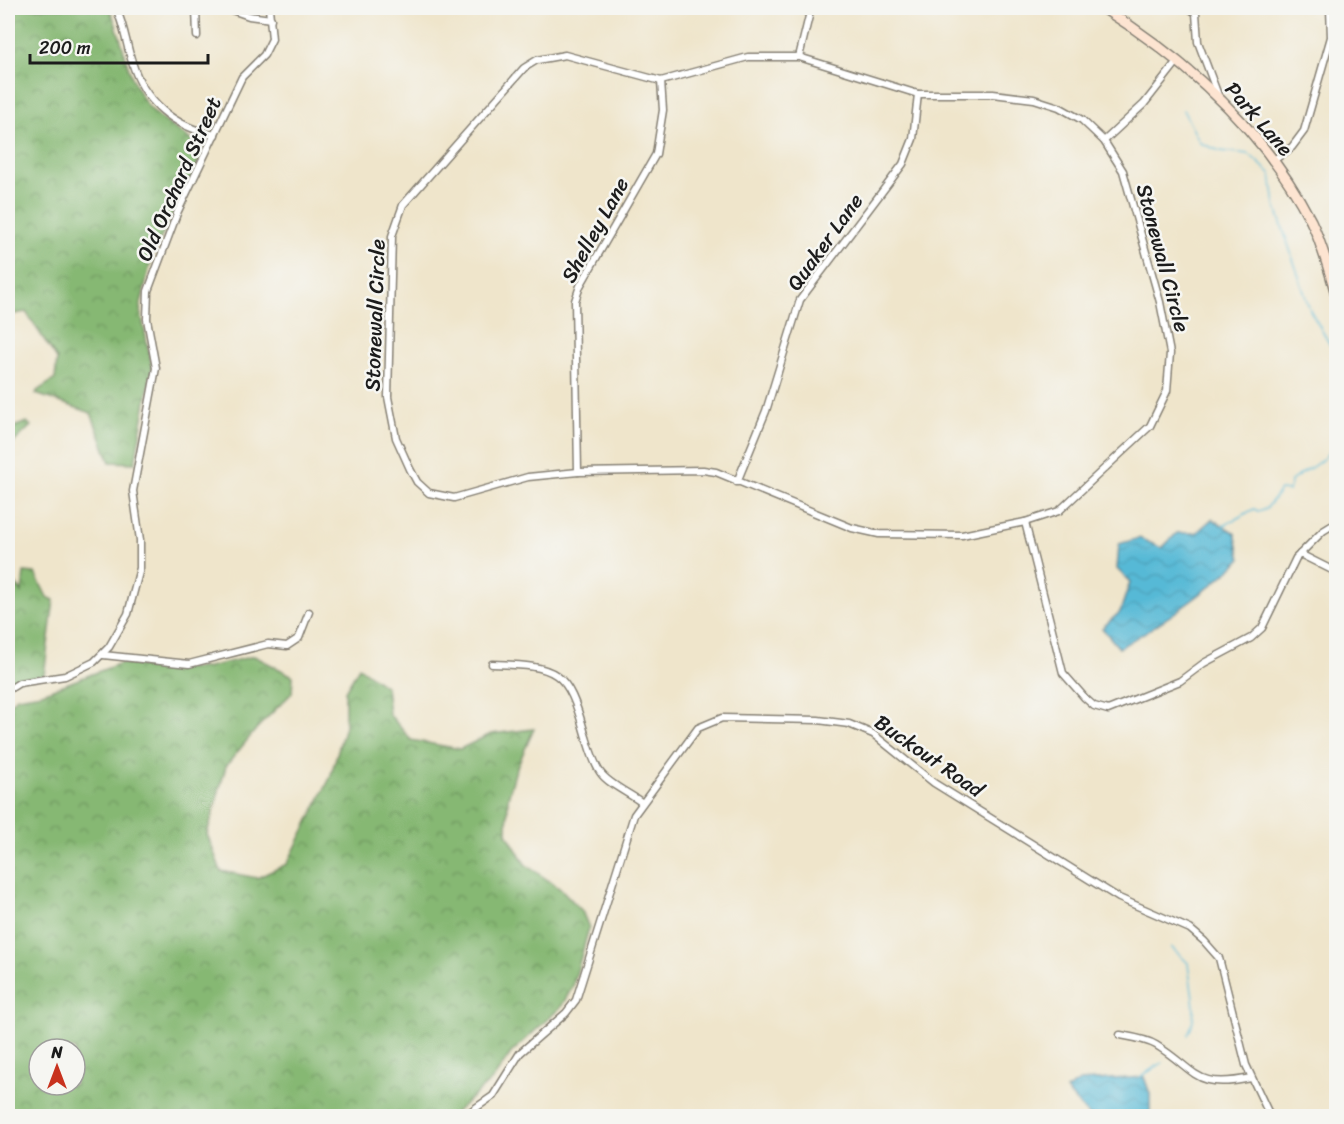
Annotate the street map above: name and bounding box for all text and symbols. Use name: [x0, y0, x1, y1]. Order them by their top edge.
scale bar: [30, 27, 208, 65]
text: 200 m: [39, 32, 91, 64]
street label: Park Lane: [1215, 72, 1303, 166]
street label: Old Orchard Street: [126, 90, 232, 268]
street label: Shelley Lane: [550, 170, 640, 290]
street label: Stonewall Circle: [1125, 179, 1201, 337]
street label: Quaker Lane: [776, 185, 874, 299]
street label: Stonewall Circle: [353, 238, 397, 392]
street label: Buckout Road: [866, 704, 993, 809]
north arrow: [27, 1037, 87, 1097]
text: N: [50, 1038, 63, 1067]

